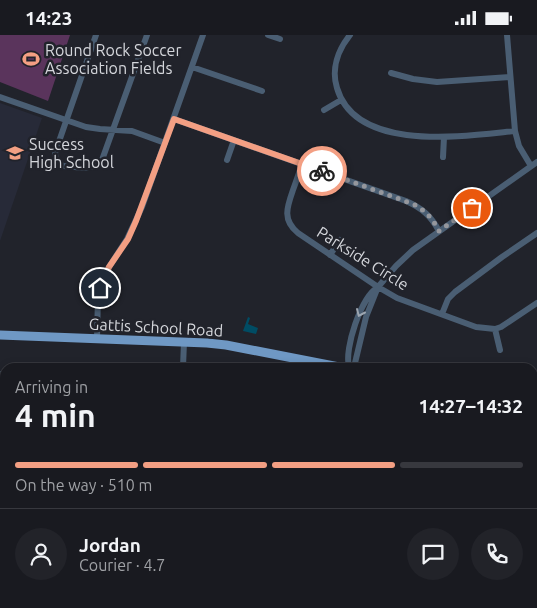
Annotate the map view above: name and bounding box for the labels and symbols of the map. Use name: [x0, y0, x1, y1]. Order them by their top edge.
place label: Round Rock Soccer Association Fields: [45, 41, 182, 77]
sports icon: Round Rock Soccer Association Fields: [21, 49, 41, 69]
place label: Success High School: [29, 135, 114, 171]
school or university icon: Success High School: [5, 143, 25, 163]
courier: [297, 146, 347, 196]
pin: [451, 187, 493, 229]
street label: Parkside Circle: [314, 223, 412, 293]
pin: [79, 267, 121, 309]
one-way arrow: [355, 308, 366, 317]
street label: Gattis School Road: [88, 314, 224, 340]

